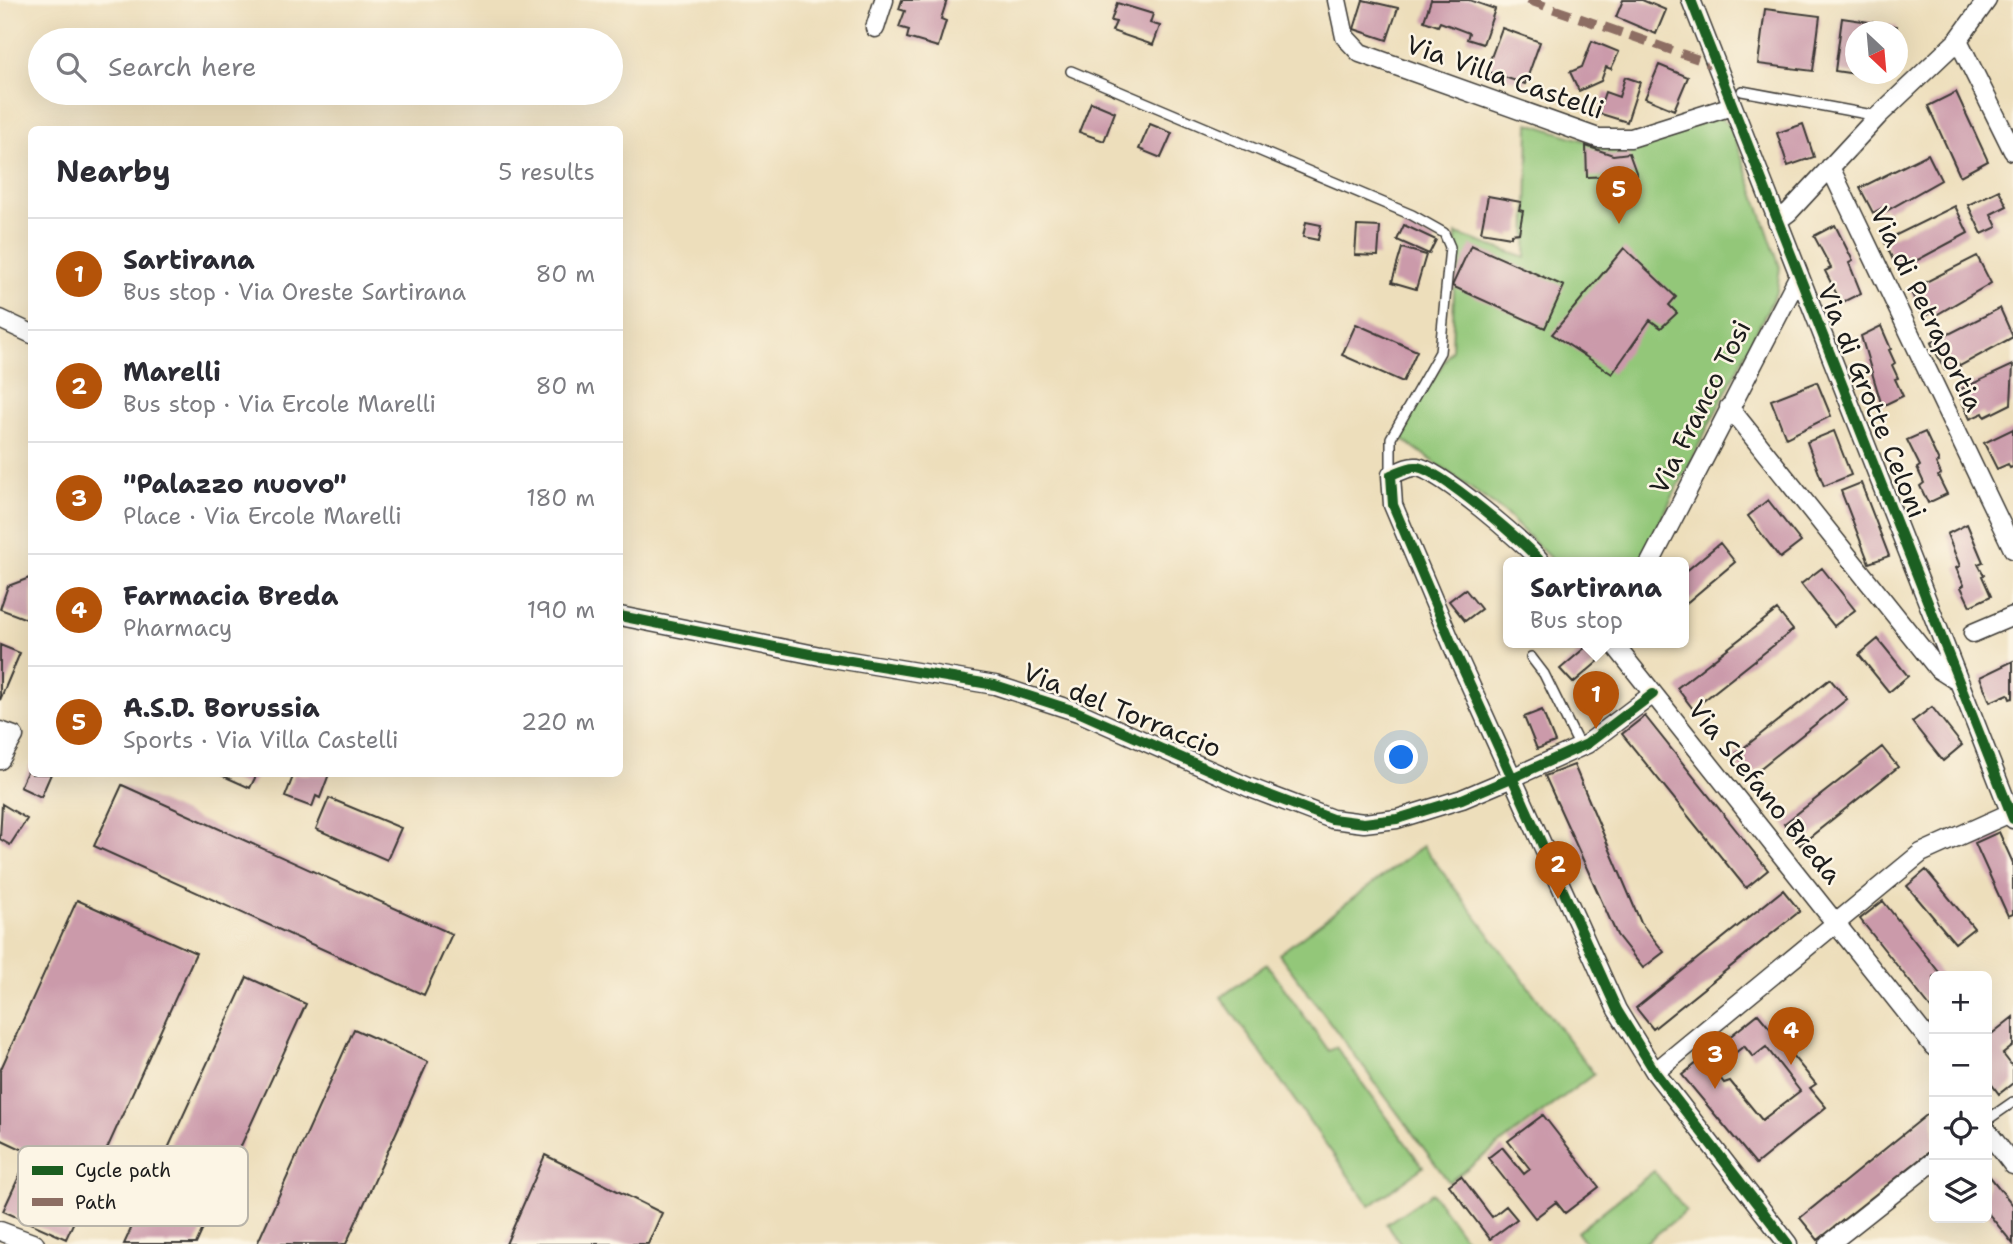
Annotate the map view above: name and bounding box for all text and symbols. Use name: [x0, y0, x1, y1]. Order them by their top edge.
north arrow: [1845, 21, 1908, 84]
street label: Via Villa Castelli: [1402, 26, 1609, 127]
search box: [28, 28, 623, 105]
icon: search: [52, 48, 90, 86]
text: Search here: [108, 49, 257, 84]
text: Nearby: [56, 151, 171, 192]
text: 5 results: [498, 157, 595, 187]
pin: 5: [1596, 166, 1642, 224]
street label: Via di Petraportia: [1863, 201, 1992, 417]
text: Sartirana: [123, 242, 255, 277]
text: 1: [74, 259, 84, 289]
text: 80 m: [536, 259, 595, 289]
text: Bus stop · Via Oreste Sartirana: [123, 277, 466, 307]
street label: Via di Grotte Celoni: [1810, 279, 1935, 523]
street label: Via Franco Tosi: [1641, 314, 1758, 500]
text: Marelli: [123, 354, 221, 389]
text: 2: [71, 371, 87, 401]
text: 80 m: [536, 371, 595, 401]
text: Bus stop · Via Ercole Marelli: [123, 389, 436, 419]
text: "Palazzo nuovo": [123, 466, 347, 501]
text: 3: [71, 483, 87, 513]
text: 180 m: [526, 483, 595, 513]
text: Place · Via Ercole Marelli: [123, 501, 402, 531]
popup: [1503, 557, 1689, 648]
text: Sartirana: [1530, 570, 1662, 605]
text: Farmacia Breda: [123, 578, 338, 613]
text: 4: [71, 595, 87, 625]
text: 190 m: [527, 595, 595, 625]
text: Bus stop: [1530, 605, 1623, 635]
text: Pharmacy: [123, 613, 232, 643]
street label: Via del Torraccio: [1018, 654, 1227, 765]
pin: 1: [1573, 671, 1619, 729]
text: A.S.D. Borussia: [123, 690, 320, 725]
street label: Via Stefano Breda: [1680, 693, 1850, 891]
text: 5: [72, 707, 86, 737]
text: 220 m: [521, 707, 595, 737]
text: Sports · Via Villa Castelli: [123, 725, 399, 755]
your location: [1384, 740, 1418, 774]
pin: 2: [1535, 841, 1581, 899]
map controls: [1929, 971, 1992, 1223]
button: +: [1929, 971, 1992, 1034]
pin: 4: [1768, 1007, 1814, 1065]
pin: 3: [1692, 1031, 1738, 1089]
button: −: [1929, 1034, 1992, 1097]
button: locate: [1929, 1097, 1992, 1160]
legend: [18, 1146, 248, 1226]
text: Cycle path: [75, 1158, 171, 1183]
button: layers: [1929, 1160, 1992, 1223]
text: Path: [75, 1190, 117, 1215]

